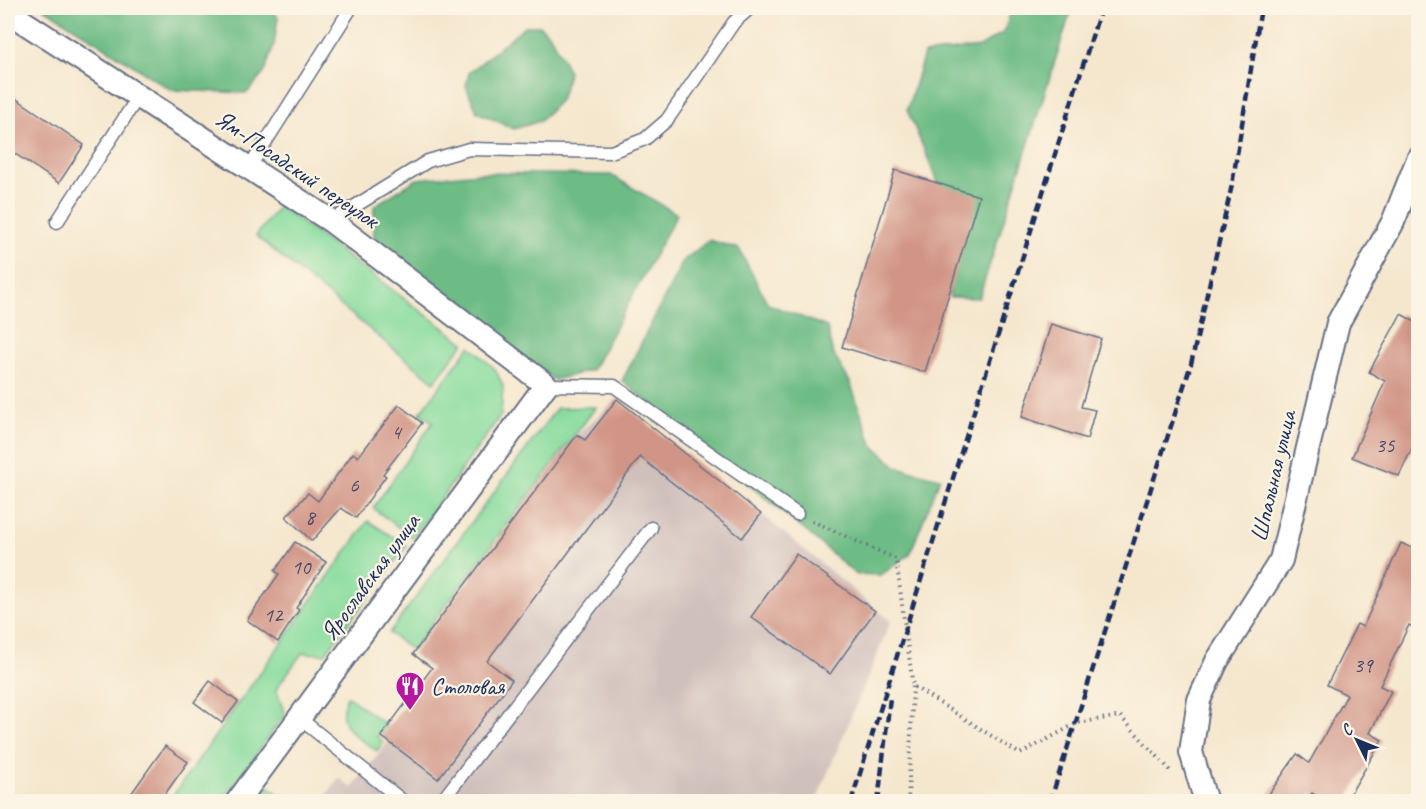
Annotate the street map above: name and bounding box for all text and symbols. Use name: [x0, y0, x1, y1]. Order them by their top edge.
street label: Ям-Посадский переулок: [209, 103, 386, 236]
street label: Шпальная улица: [1243, 406, 1303, 544]
house number: 4: [391, 419, 403, 445]
house number: 35: [1376, 432, 1396, 458]
house number: 6: [349, 472, 359, 498]
house number: 8: [305, 504, 317, 530]
street label: Ярославская улица: [314, 506, 427, 647]
house number: 10: [292, 554, 312, 580]
house number: 12: [264, 602, 284, 628]
house number: 39: [1354, 652, 1374, 678]
restaurant icon: Столовая: [394, 670, 426, 712]
place label: Столовая: [431, 671, 506, 701]
north arrow: [1327, 710, 1387, 770]
text: С: [1337, 719, 1358, 740]

